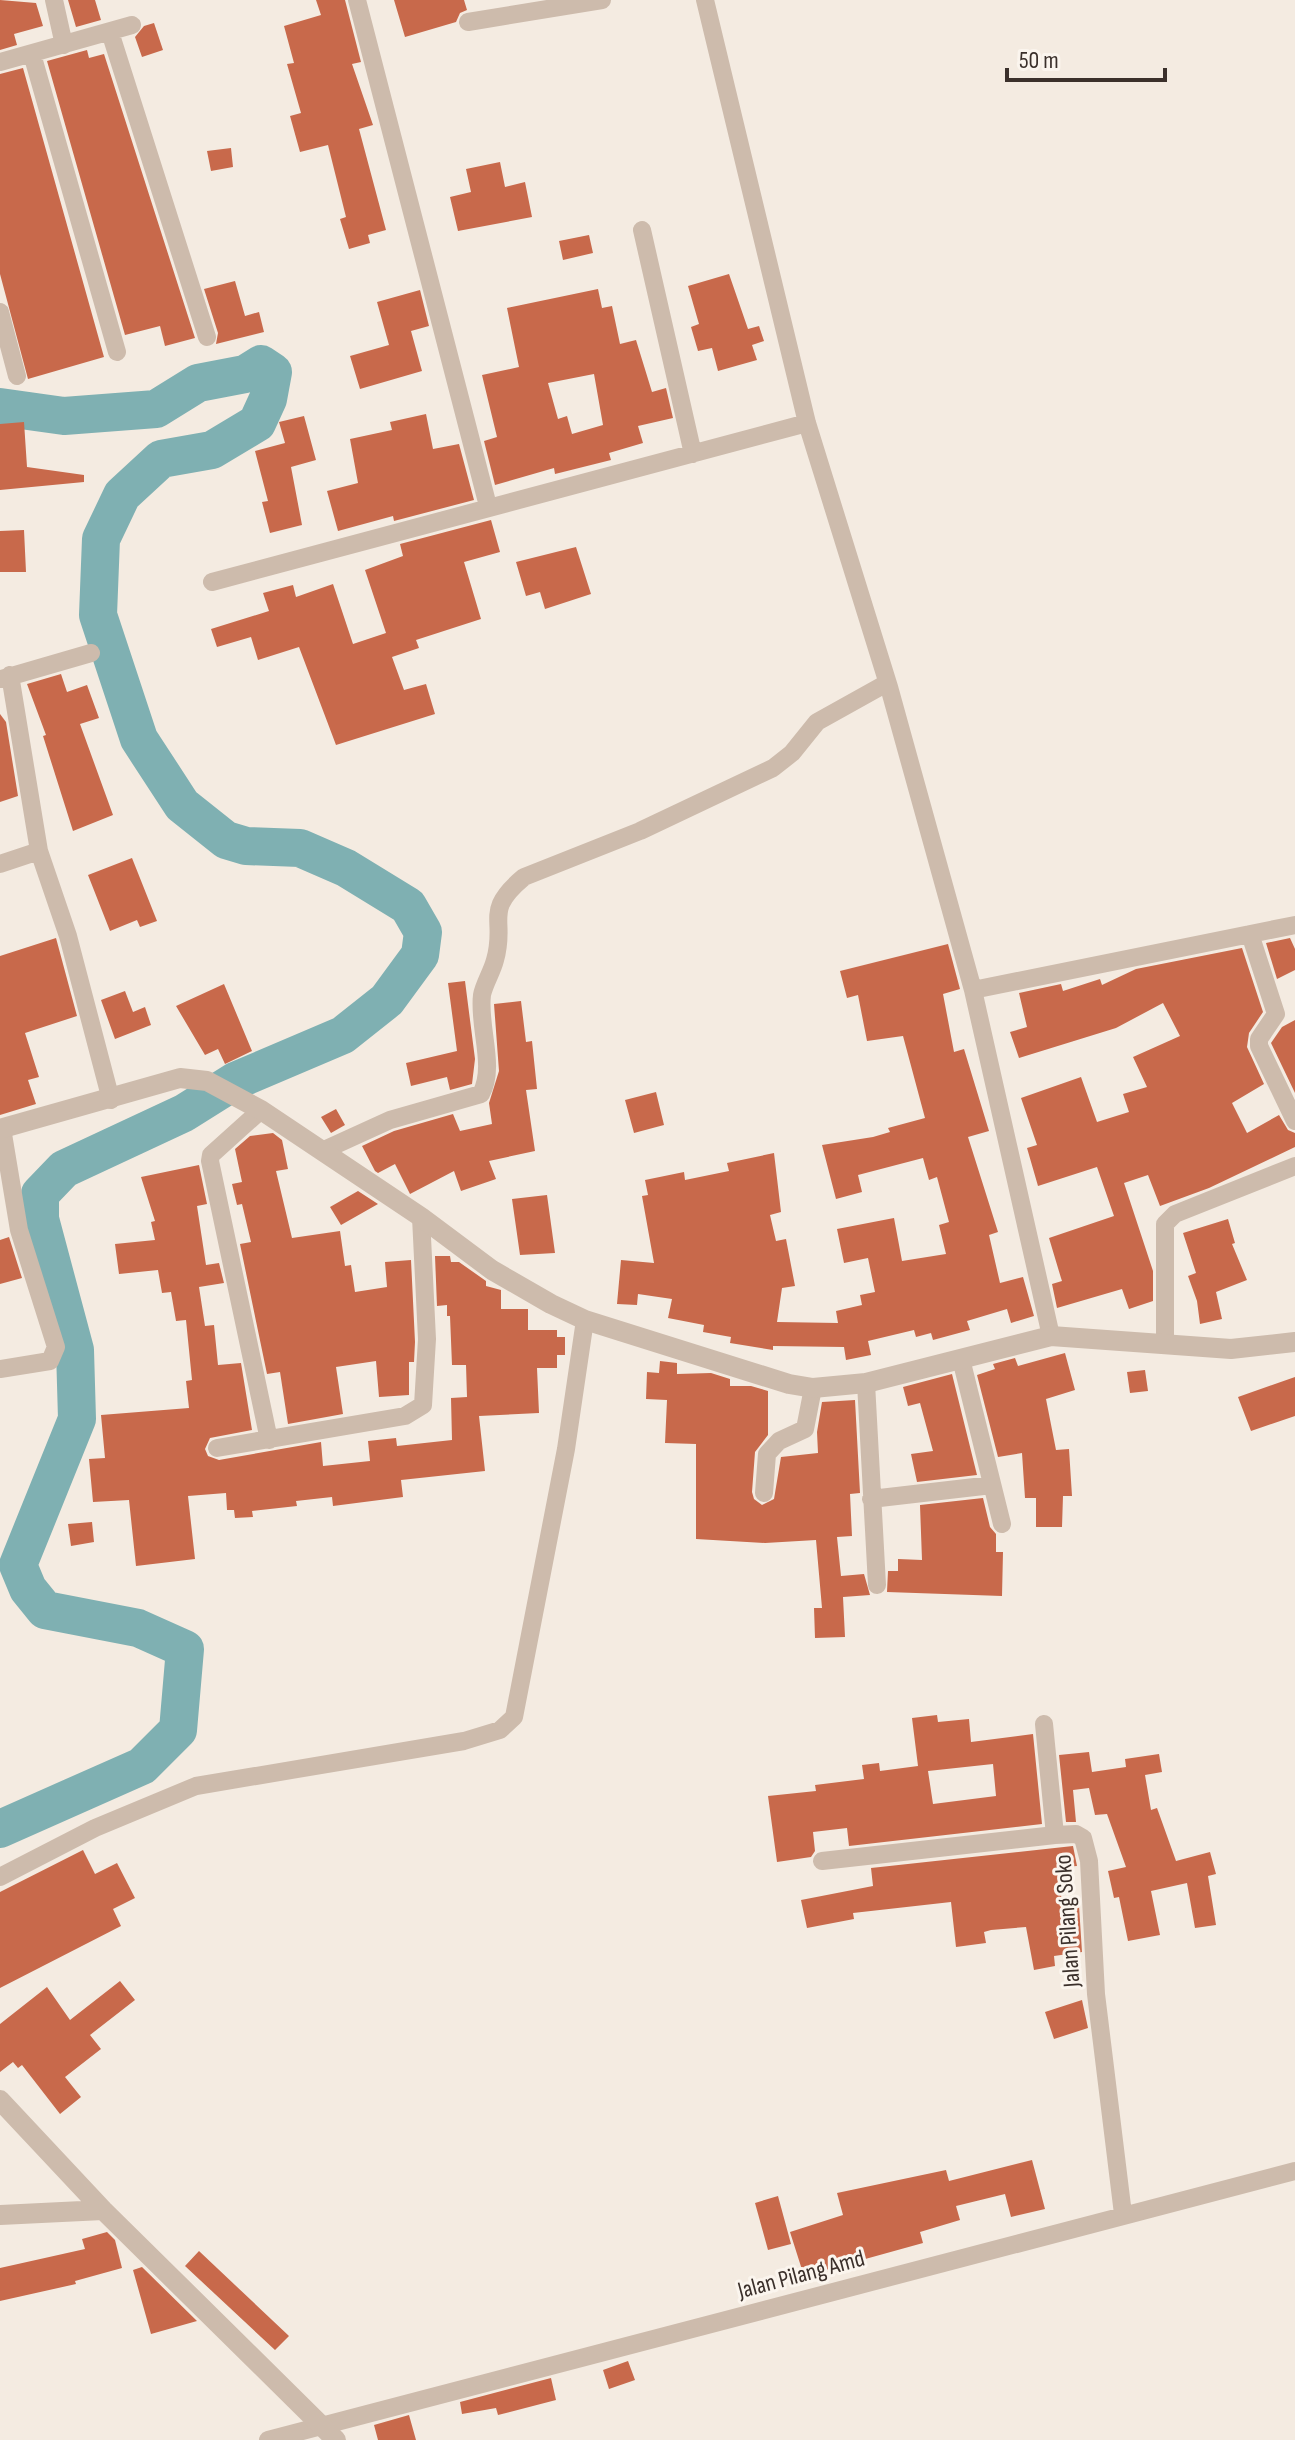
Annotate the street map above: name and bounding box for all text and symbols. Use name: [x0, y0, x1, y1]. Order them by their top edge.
scale bar: [1007, 32, 1165, 82]
text: 50 m: [1019, 46, 1059, 75]
street label: Jalan Pilang Soko: [1048, 1854, 1087, 1989]
street label: Jalan Pilang Amd: [734, 2244, 868, 2306]

